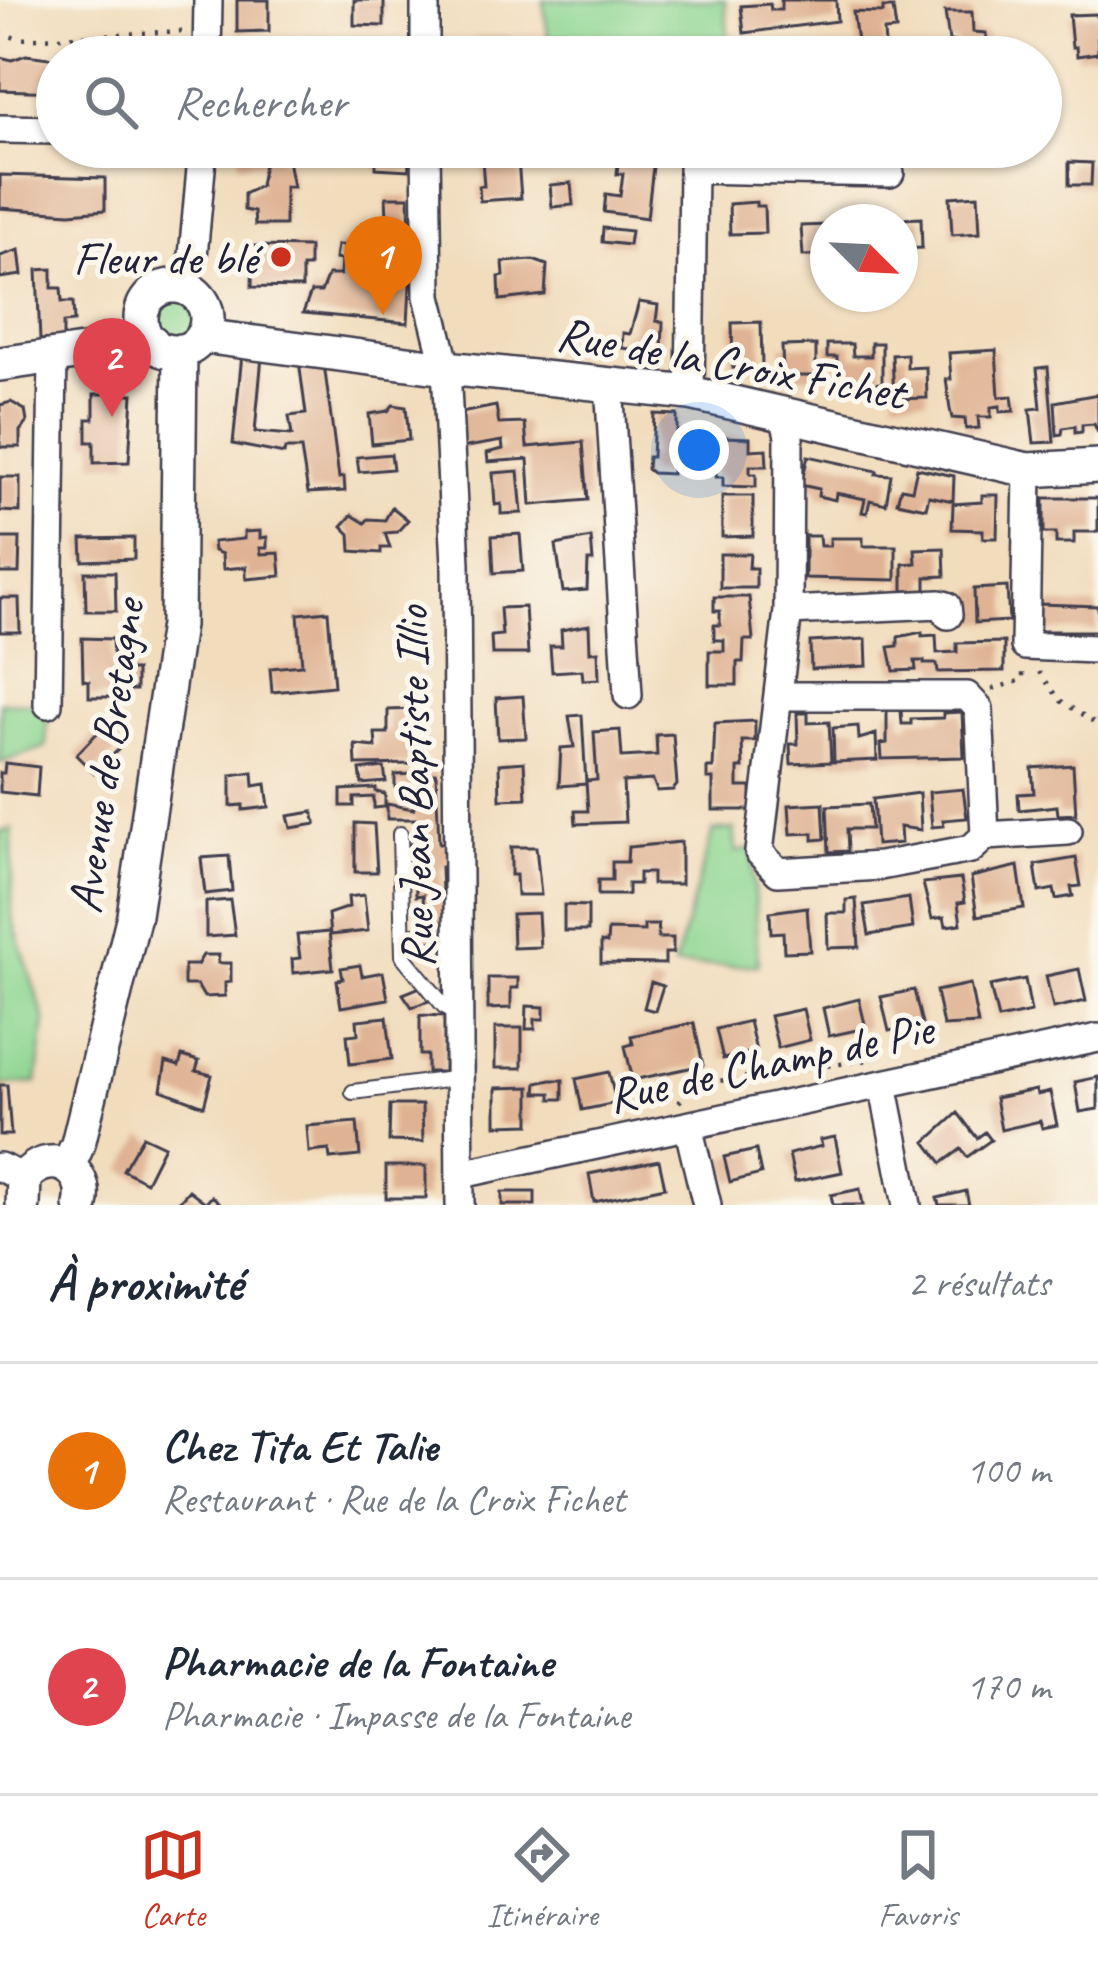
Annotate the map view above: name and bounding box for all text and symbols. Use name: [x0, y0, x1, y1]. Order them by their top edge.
search box: [36, 36, 1062, 168]
icon: search: [78, 69, 144, 135]
text: Rechercher: [174, 74, 347, 131]
north arrow: [810, 204, 918, 312]
pin: 1: [344, 216, 422, 315]
place label: Fleur de blé: [73, 228, 264, 288]
marker: Fleur de blé: [268, 244, 294, 270]
street label: Rue de la Croix Fichet: [553, 303, 913, 424]
pin: 2: [73, 318, 151, 417]
your location: [669, 420, 729, 480]
street label: Avenue de Bretagne: [54, 592, 158, 917]
street label: Rue Jean Baptiste Illio: [381, 604, 447, 968]
street label: Rue de Champ de Pie: [602, 998, 941, 1126]
text: À proximité: [48, 1251, 242, 1315]
text: 2 résultats: [907, 1259, 1050, 1308]
text: Chez Tita Et Talie: [162, 1418, 437, 1475]
text: 1: [78, 1446, 96, 1495]
text: 100 m: [966, 1446, 1050, 1495]
text: Restaurant · Rue de la Croix Fichet: [162, 1475, 625, 1524]
text: Pharmacie de la Fontaine: [162, 1634, 553, 1691]
text: 2: [78, 1662, 96, 1711]
text: 170 m: [966, 1662, 1050, 1711]
text: Pharmacie · Impasse de la Fontaine: [162, 1691, 630, 1740]
tab: Carte: [140, 1822, 206, 1936]
tab: Itinéraire: [487, 1822, 598, 1936]
tab: Favoris: [878, 1822, 958, 1936]

